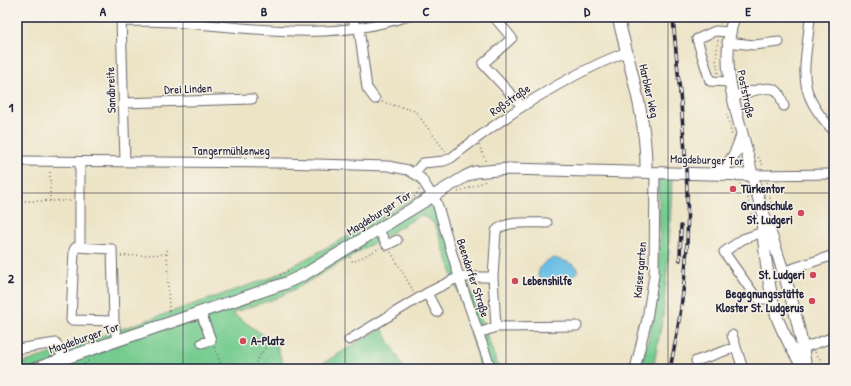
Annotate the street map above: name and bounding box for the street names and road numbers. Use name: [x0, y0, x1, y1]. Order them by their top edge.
street label: Harbker Weg: [635, 62, 664, 119]
street label: Sandbreite: [101, 66, 120, 113]
street label: Poststraße: [733, 68, 760, 120]
street label: Drei Linden: [164, 79, 212, 98]
street label: Roßstraße: [486, 79, 534, 120]
street label: Tangermühlenweg: [192, 142, 270, 159]
street label: Magdeburger Tor: [670, 150, 744, 169]
street label: Magdeburger Tor: [343, 186, 415, 239]
street label: Beendorfer Straße: [453, 236, 494, 320]
street label: Kaisergarten: [629, 241, 650, 299]
street label: Magdeburger Tor: [46, 317, 122, 358]

